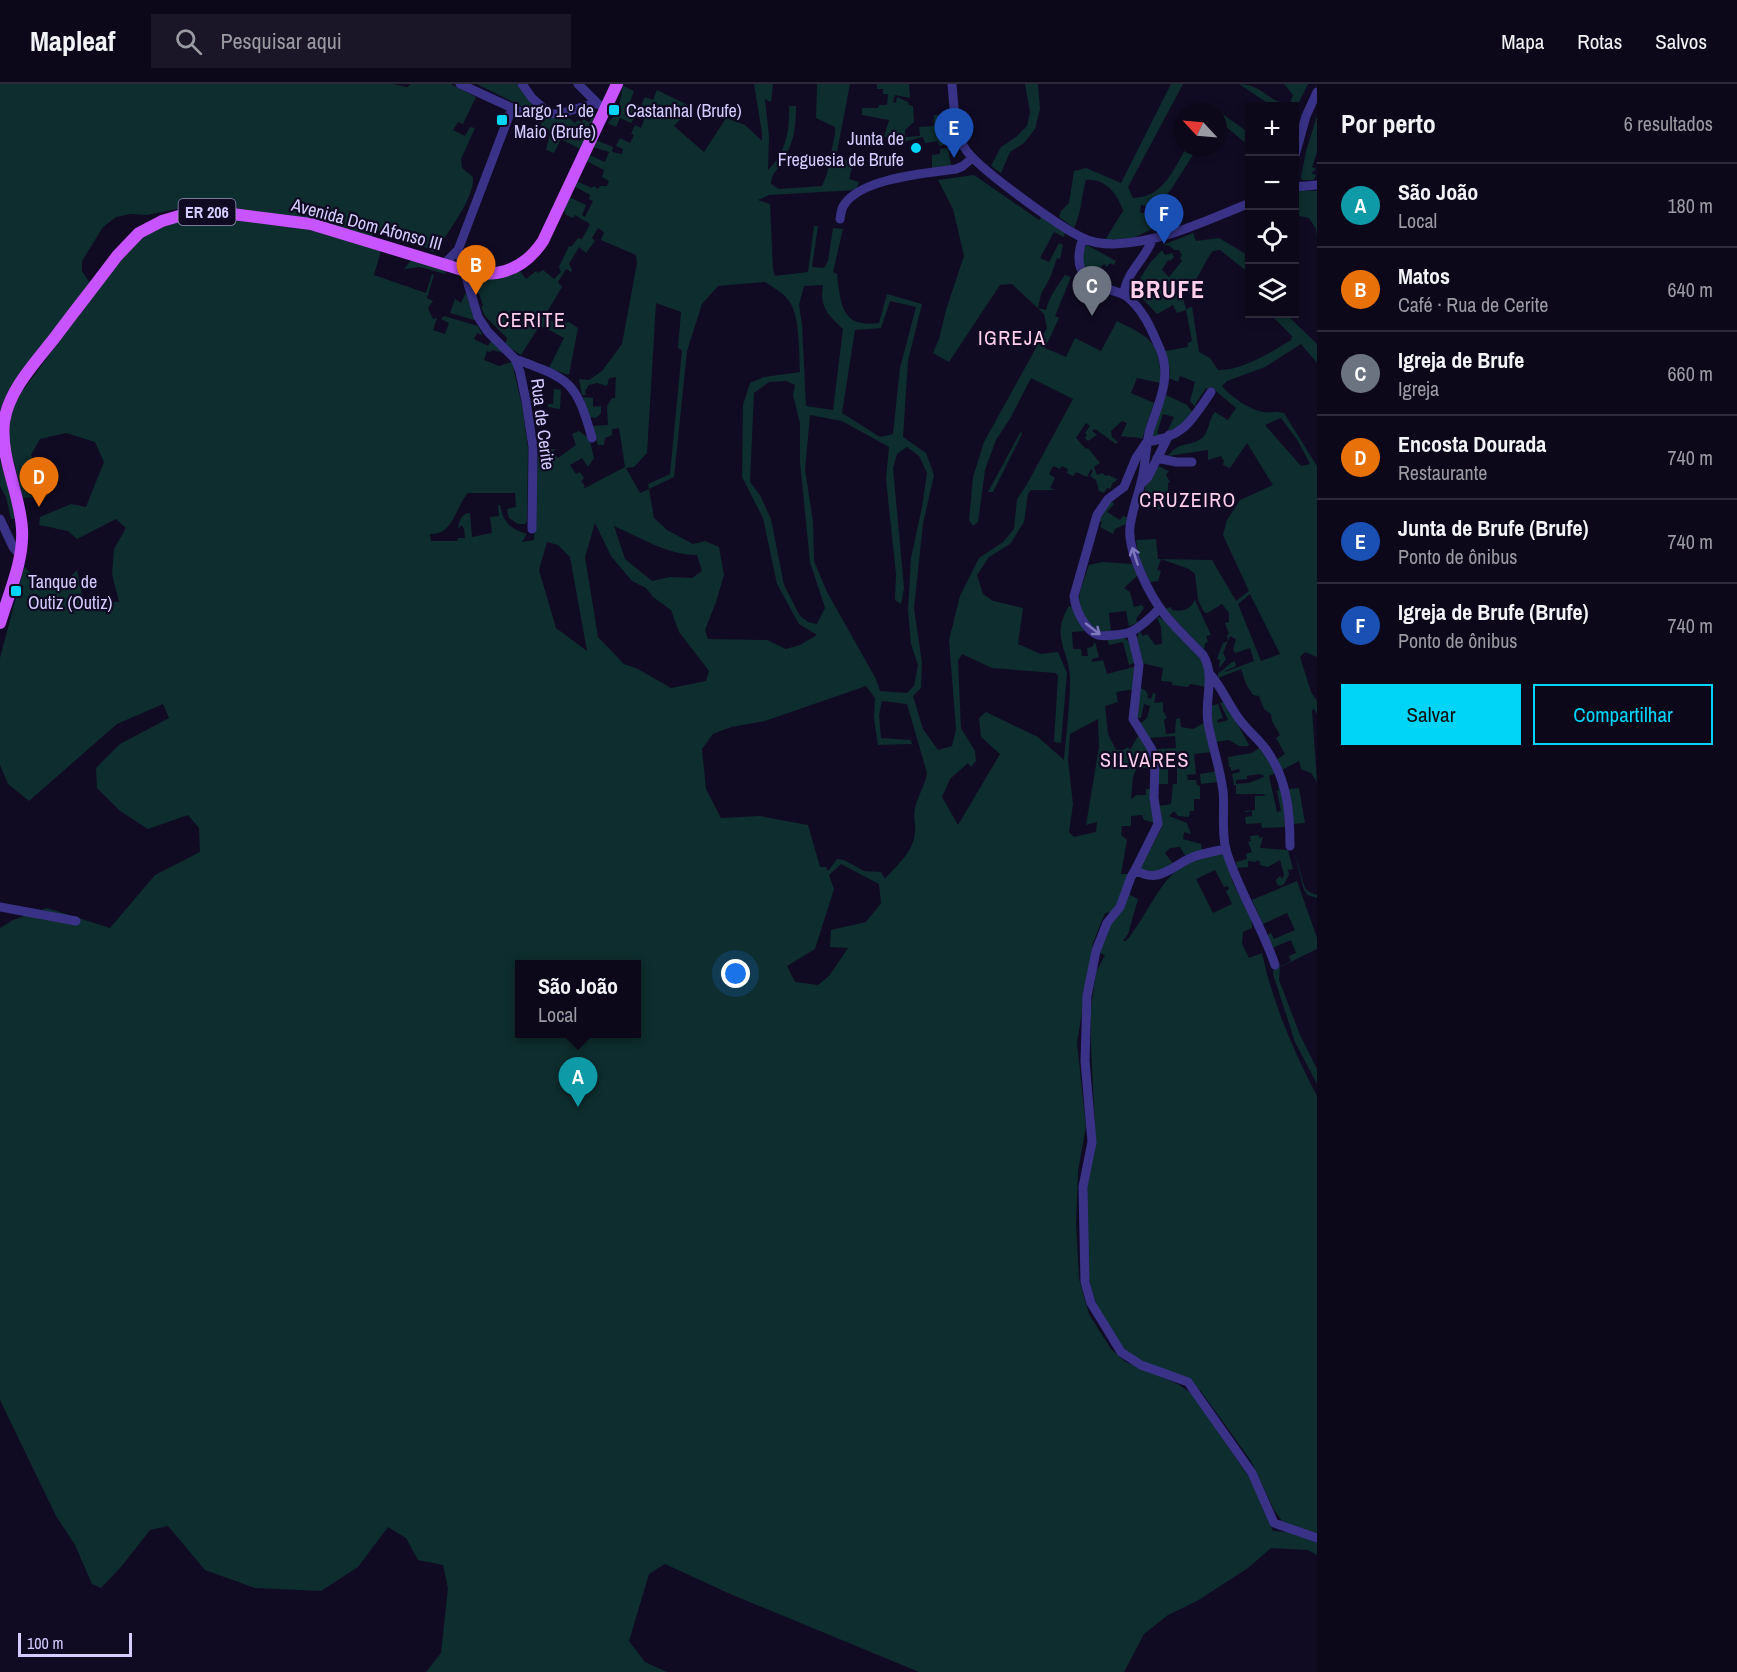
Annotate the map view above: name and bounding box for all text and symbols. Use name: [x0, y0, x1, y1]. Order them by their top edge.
search box: [151, 14, 571, 68]
text: Mapleaf: [30, 22, 115, 60]
icon: search: [172, 25, 205, 58]
text: Pesquisar aqui: [220, 26, 342, 56]
text: Mapa: [1501, 27, 1544, 56]
text: Rotas: [1577, 27, 1622, 56]
text: Salvos: [1655, 27, 1707, 56]
place label: Largo 1.º de Maio (Brufe): [514, 98, 596, 144]
place label: Castanhal (Brufe): [626, 98, 742, 123]
north arrow: [1173, 102, 1227, 156]
map controls: [1245, 102, 1299, 318]
button: +: [1245, 102, 1299, 156]
marker: Castanhal (Brufe): [607, 103, 621, 117]
text: Por perto: [1341, 106, 1436, 141]
pin: E: [934, 109, 974, 158]
text: 6 resultados: [1624, 110, 1713, 137]
marker: Largo 1.º de Maio (Brufe): [495, 113, 509, 127]
place label: Junta de Freguesia de Brufe: [778, 126, 904, 172]
marker: Junta de Freguesia de Brufe: [909, 141, 923, 155]
button: −: [1245, 156, 1299, 210]
text: São João: [1398, 177, 1478, 207]
street label: Avenida Dom Afonso III: [288, 192, 445, 256]
text: A: [1355, 192, 1366, 219]
text: 180 m: [1667, 192, 1713, 219]
pin: F: [1144, 194, 1184, 244]
road number: ER 206: [178, 199, 236, 225]
text: Local: [1398, 207, 1437, 234]
button: locate: [1245, 210, 1299, 264]
pin: B: [456, 246, 496, 295]
text: Matos: [1398, 261, 1450, 291]
button: layers: [1245, 264, 1299, 318]
pin: C: [1072, 266, 1112, 316]
district label: BRUFE: [1130, 273, 1206, 305]
text: B: [1355, 276, 1366, 303]
text: 640 m: [1667, 276, 1713, 303]
text: Café · Rua de Cerite: [1398, 291, 1548, 318]
district label: CERITE: [497, 306, 567, 333]
district label: IGREJA: [978, 324, 1046, 351]
text: Igreja de Brufe: [1398, 345, 1524, 375]
text: C: [1355, 360, 1366, 387]
text: 660 m: [1667, 360, 1713, 387]
text: Igreja: [1398, 375, 1439, 402]
street label: Rua de Cerite: [525, 377, 561, 471]
text: Encosta Dourada: [1398, 429, 1546, 459]
text: D: [1355, 444, 1366, 471]
text: 740 m: [1667, 444, 1713, 471]
pin: D: [20, 458, 58, 507]
text: Restaurante: [1398, 459, 1487, 486]
district label: CRUZEIRO: [1139, 486, 1237, 513]
text: Junta de Brufe (Brufe): [1398, 513, 1588, 543]
text: E: [1355, 528, 1366, 555]
text: 740 m: [1667, 528, 1713, 555]
text: Ponto de ônibus: [1398, 543, 1517, 570]
one-way arrow: [1129, 547, 1140, 566]
place label: Tanque de Outiz (Outiz): [28, 569, 113, 615]
marker: Tanque de Outiz (Outiz): [9, 584, 23, 598]
text: Igreja de Brufe (Brufe): [1398, 597, 1588, 627]
text: F: [1355, 612, 1366, 639]
text: 740 m: [1667, 612, 1713, 639]
one-way arrow: [1085, 622, 1101, 635]
text: Ponto de ônibus: [1398, 627, 1517, 654]
button: Salvar: [1341, 684, 1521, 745]
button: Compartilhar: [1533, 684, 1713, 745]
district label: SILVARES: [1100, 746, 1190, 773]
your location: [721, 959, 750, 988]
popup: [515, 960, 641, 1038]
text: São João: [538, 971, 618, 1001]
text: Local: [538, 1001, 577, 1028]
pin: A: [558, 1058, 598, 1107]
scale bar: [18, 1630, 132, 1658]
text: 100 m: [27, 1632, 63, 1654]

